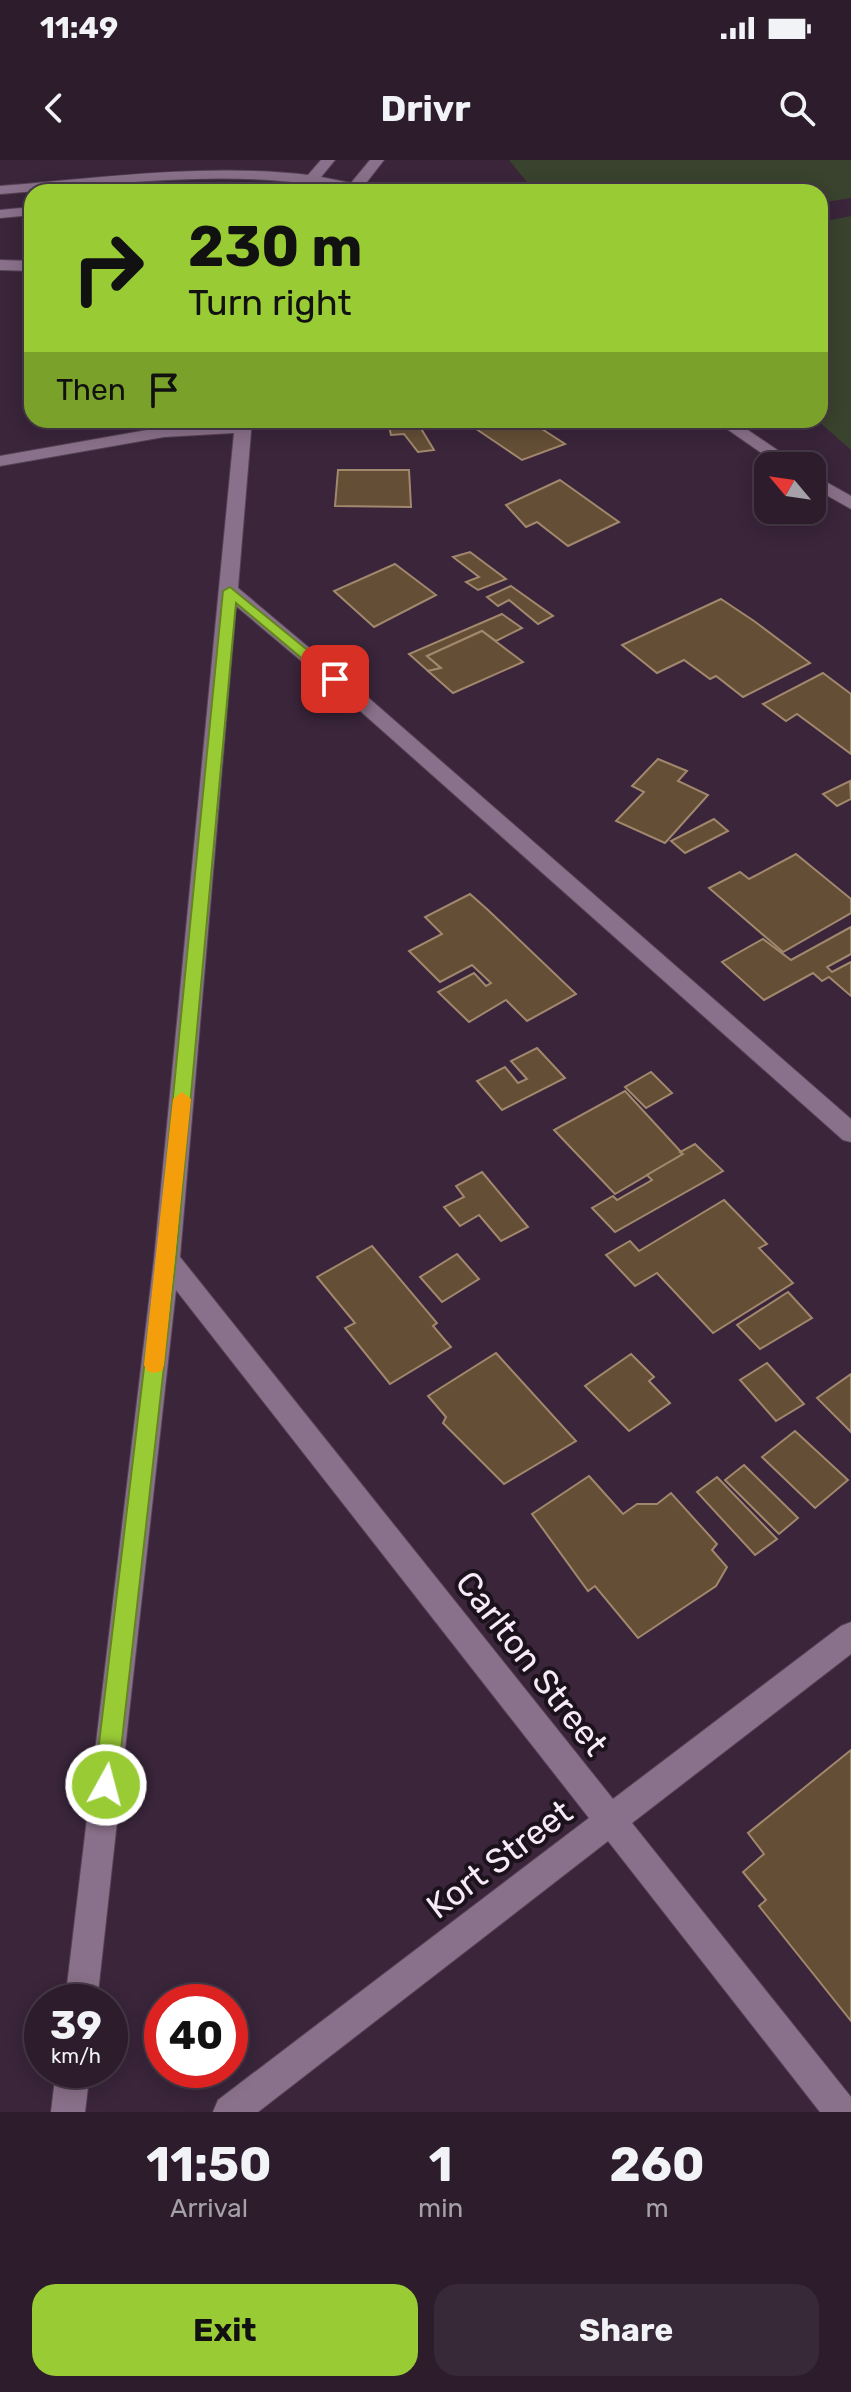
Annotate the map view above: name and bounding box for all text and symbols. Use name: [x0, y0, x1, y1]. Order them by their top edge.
text: 11:49: [40, 10, 118, 46]
icon: back: [32, 86, 76, 130]
icon: search: [775, 86, 819, 130]
text: Drivr: [380, 87, 471, 130]
text: 230 m: [188, 214, 363, 280]
icon: right: [56, 216, 160, 320]
text: Turn right: [188, 281, 352, 324]
icon: arrive: [142, 368, 186, 412]
text: Then: [56, 372, 126, 408]
north arrow: [754, 452, 826, 524]
map controls: [754, 452, 826, 524]
pin: [301, 645, 369, 713]
icon: arrive: [313, 657, 357, 701]
street label: Carlton Street: [447, 1563, 616, 1764]
position arrow: [64, 1743, 148, 1827]
street label: Kort Street: [418, 1791, 580, 1927]
speed limit sign: 40: [144, 1984, 248, 2088]
text: 39: [50, 2002, 102, 2049]
text: km/h: [51, 2044, 101, 2068]
text: 11:50: [146, 2136, 272, 2193]
text: 1: [429, 2136, 453, 2193]
text: 260: [610, 2136, 705, 2193]
text: Arrival: [170, 2193, 248, 2224]
text: min: [418, 2193, 463, 2224]
text: m: [646, 2193, 669, 2224]
button: Exit: [32, 2284, 418, 2376]
button: Share: [434, 2284, 819, 2376]

